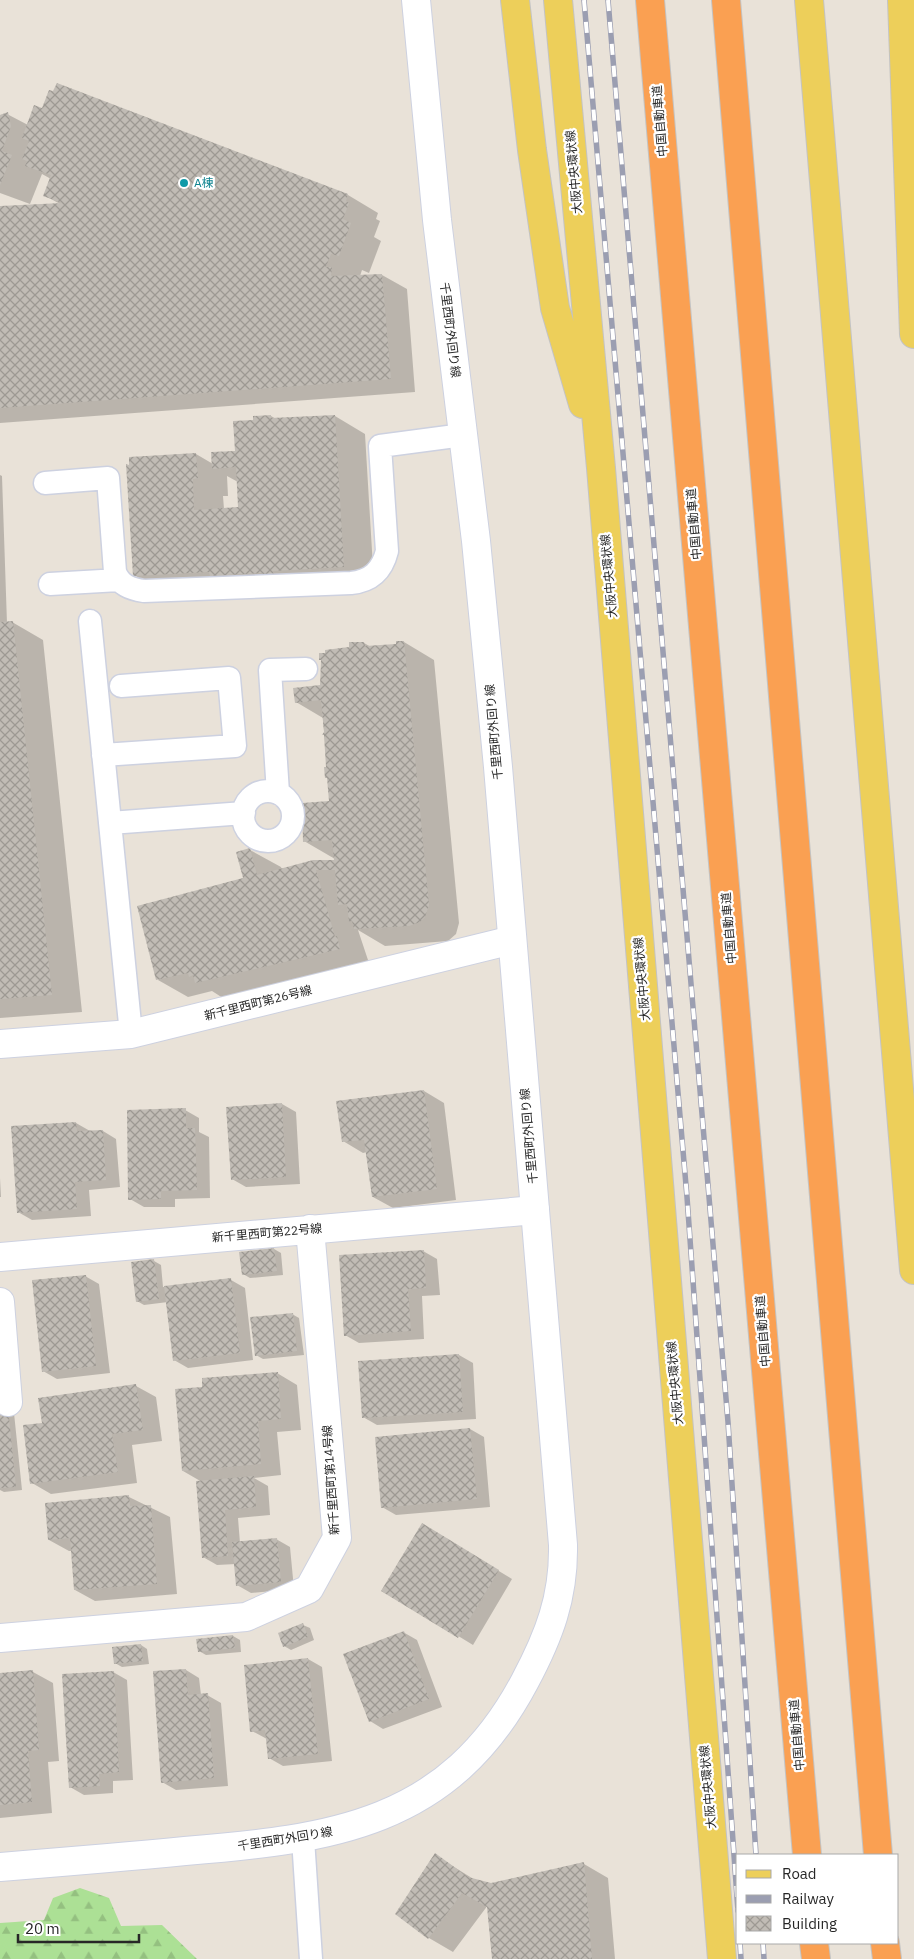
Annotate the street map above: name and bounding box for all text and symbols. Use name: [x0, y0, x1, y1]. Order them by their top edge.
street label: 中国自動車道: [649, 85, 670, 158]
street label: 大阪中央環状線: [562, 130, 585, 215]
place label: A棟: [194, 175, 214, 190]
marker: A棟: [178, 177, 190, 189]
street label: 千里西町外回り線: [437, 281, 464, 379]
street label: 中国自動車道: [683, 488, 704, 561]
street label: 大阪中央環状線: [597, 534, 620, 619]
street label: 千里西町外回り線: [482, 684, 505, 781]
street label: 中国自動車道: [718, 892, 739, 965]
street label: 大阪中央環状線: [630, 937, 653, 1022]
street label: 新千里西町第26号線: [203, 982, 313, 1023]
street label: 千里西町外回り線: [517, 1088, 540, 1185]
street label: 新千里西町第22号線: [211, 1220, 323, 1245]
street label: 中国自動車道: [752, 1295, 773, 1368]
street label: 大阪中央環状線: [663, 1341, 686, 1426]
street label: 新千里西町第14号線: [319, 1424, 342, 1536]
street label: 中国自動車道: [786, 1699, 807, 1772]
street label: 大阪中央環状線: [696, 1745, 719, 1830]
street label: 千里西町外回り線: [236, 1824, 334, 1853]
legend: [736, 1854, 899, 1944]
text: Road: [782, 1864, 817, 1883]
text: Railway: [782, 1889, 835, 1908]
scale bar: [18, 1912, 139, 1944]
text: Building: [782, 1914, 837, 1933]
text: 20 m: [25, 1919, 60, 1938]

